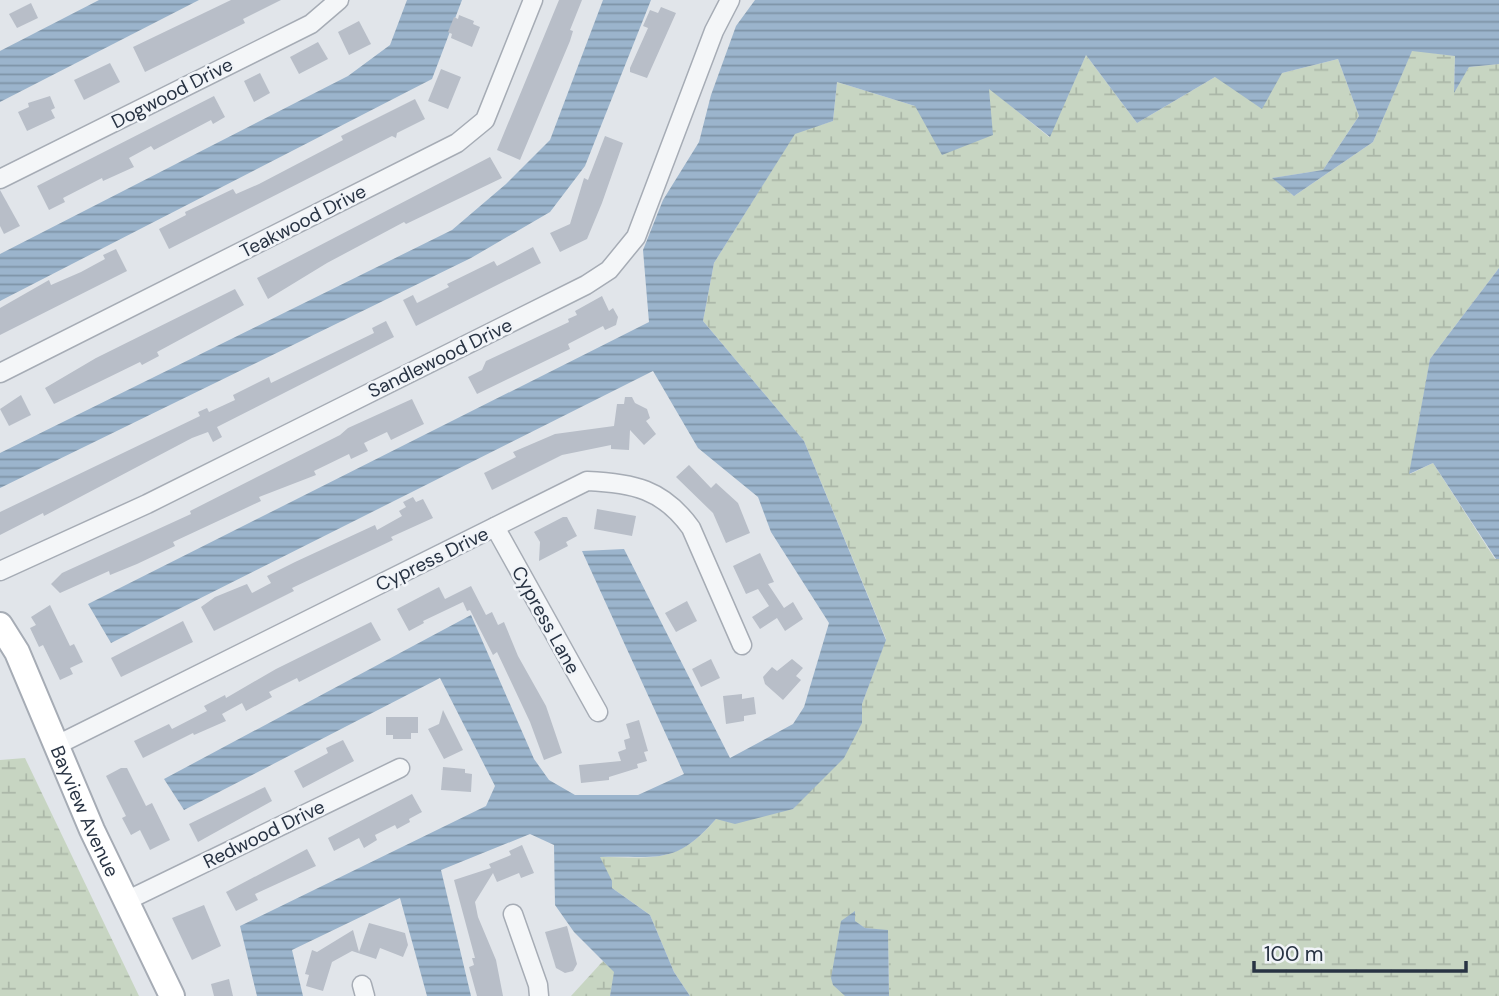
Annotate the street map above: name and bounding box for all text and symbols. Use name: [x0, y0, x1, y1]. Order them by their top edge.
street label: Dogwood Drive: [107, 52, 237, 134]
street label: Teakwood Drive: [236, 178, 370, 264]
street label: Sandlewood Drive: [364, 312, 516, 404]
street label: Cypress Drive: [371, 521, 493, 597]
street label: Cypress Lane: [506, 562, 586, 678]
street label: Bayview Avenue: [45, 742, 125, 881]
street label: Redwood Drive: [199, 794, 329, 874]
scale bar: [1254, 930, 1466, 974]
text: 100 m: [1264, 940, 1324, 968]

